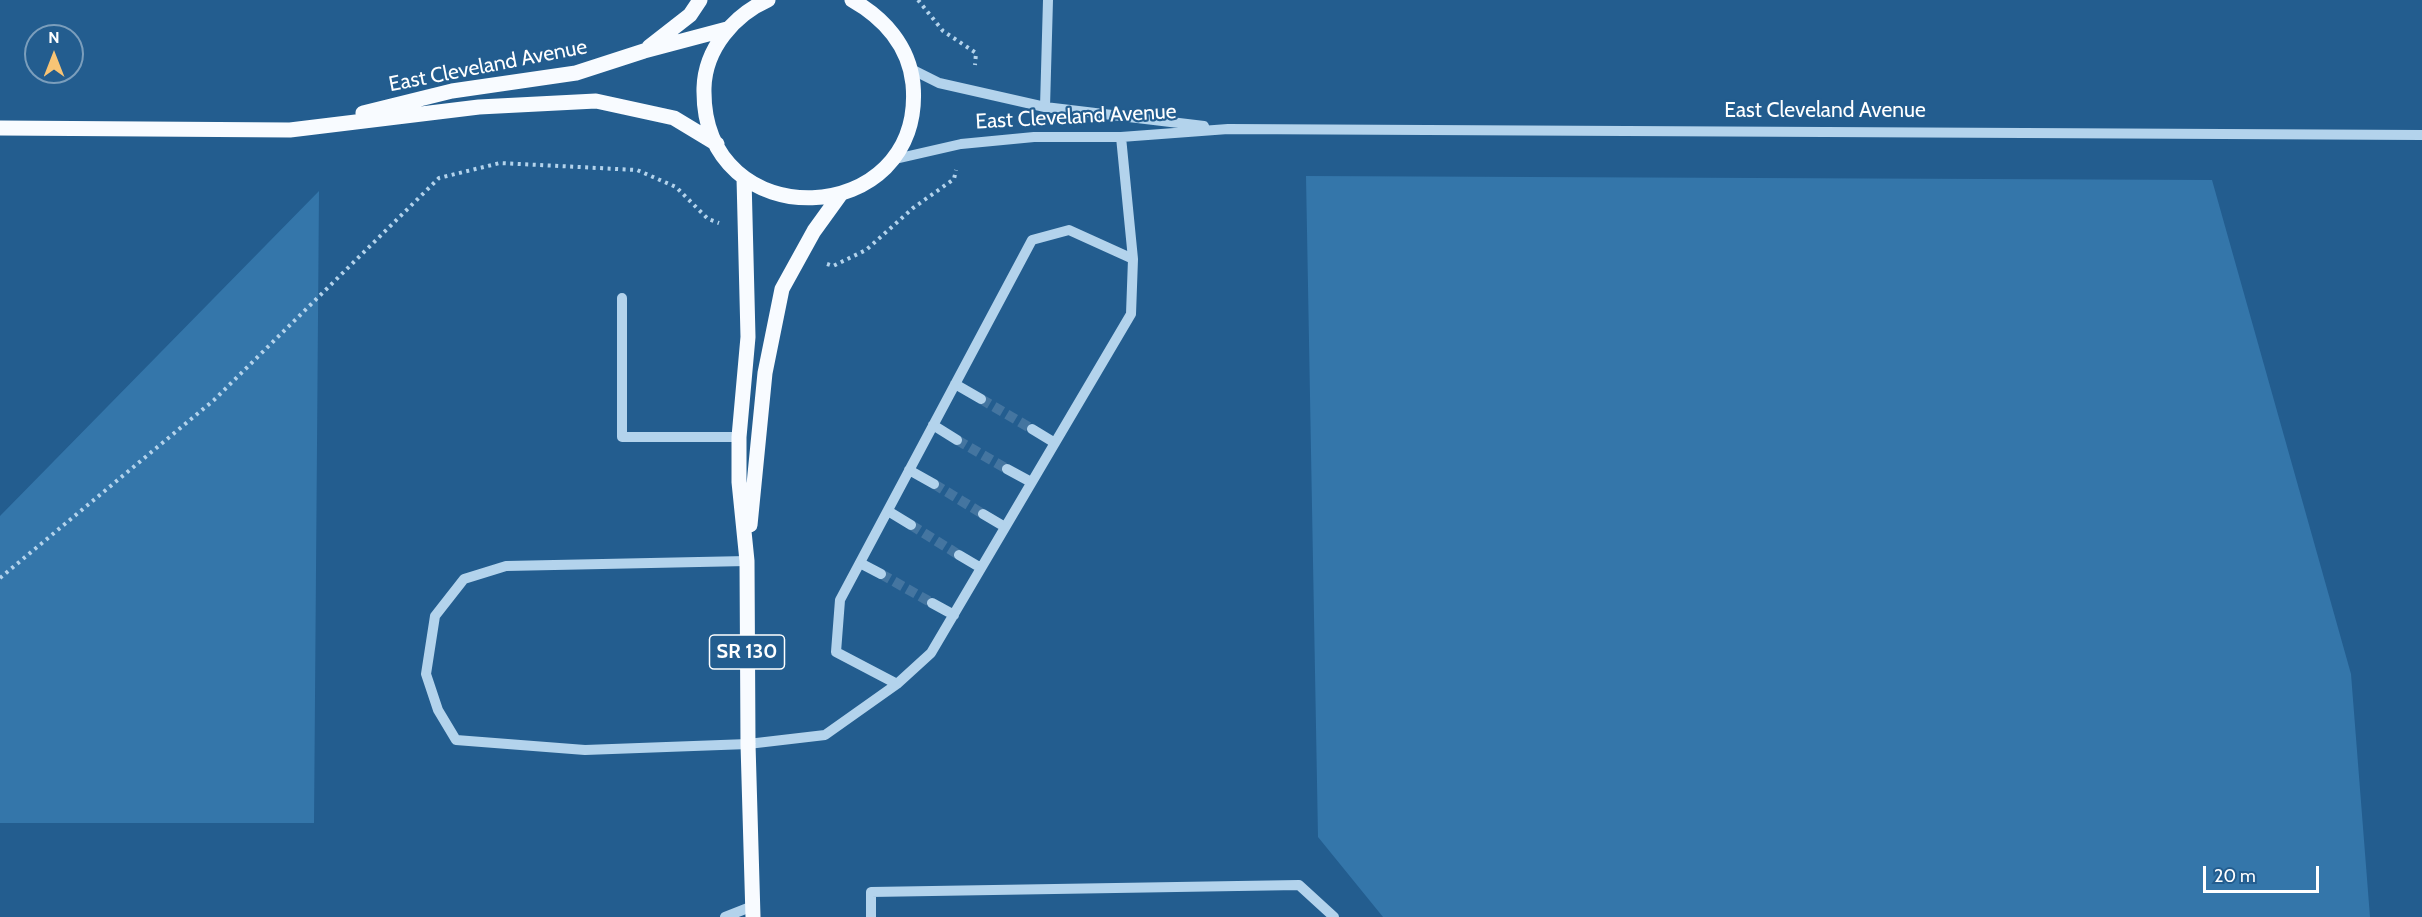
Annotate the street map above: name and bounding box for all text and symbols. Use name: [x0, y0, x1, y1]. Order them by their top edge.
north arrow: [24, 24, 84, 84]
text: N: [48, 28, 60, 47]
street label: East Cleveland Avenue: [387, 34, 589, 98]
street label: East Cleveland Avenue: [1724, 98, 1926, 124]
street label: East Cleveland Avenue: [975, 99, 1177, 135]
road number: SR 130: [710, 635, 784, 669]
scale bar: [2206, 854, 2322, 892]
text: 20 m: [2214, 865, 2256, 887]

